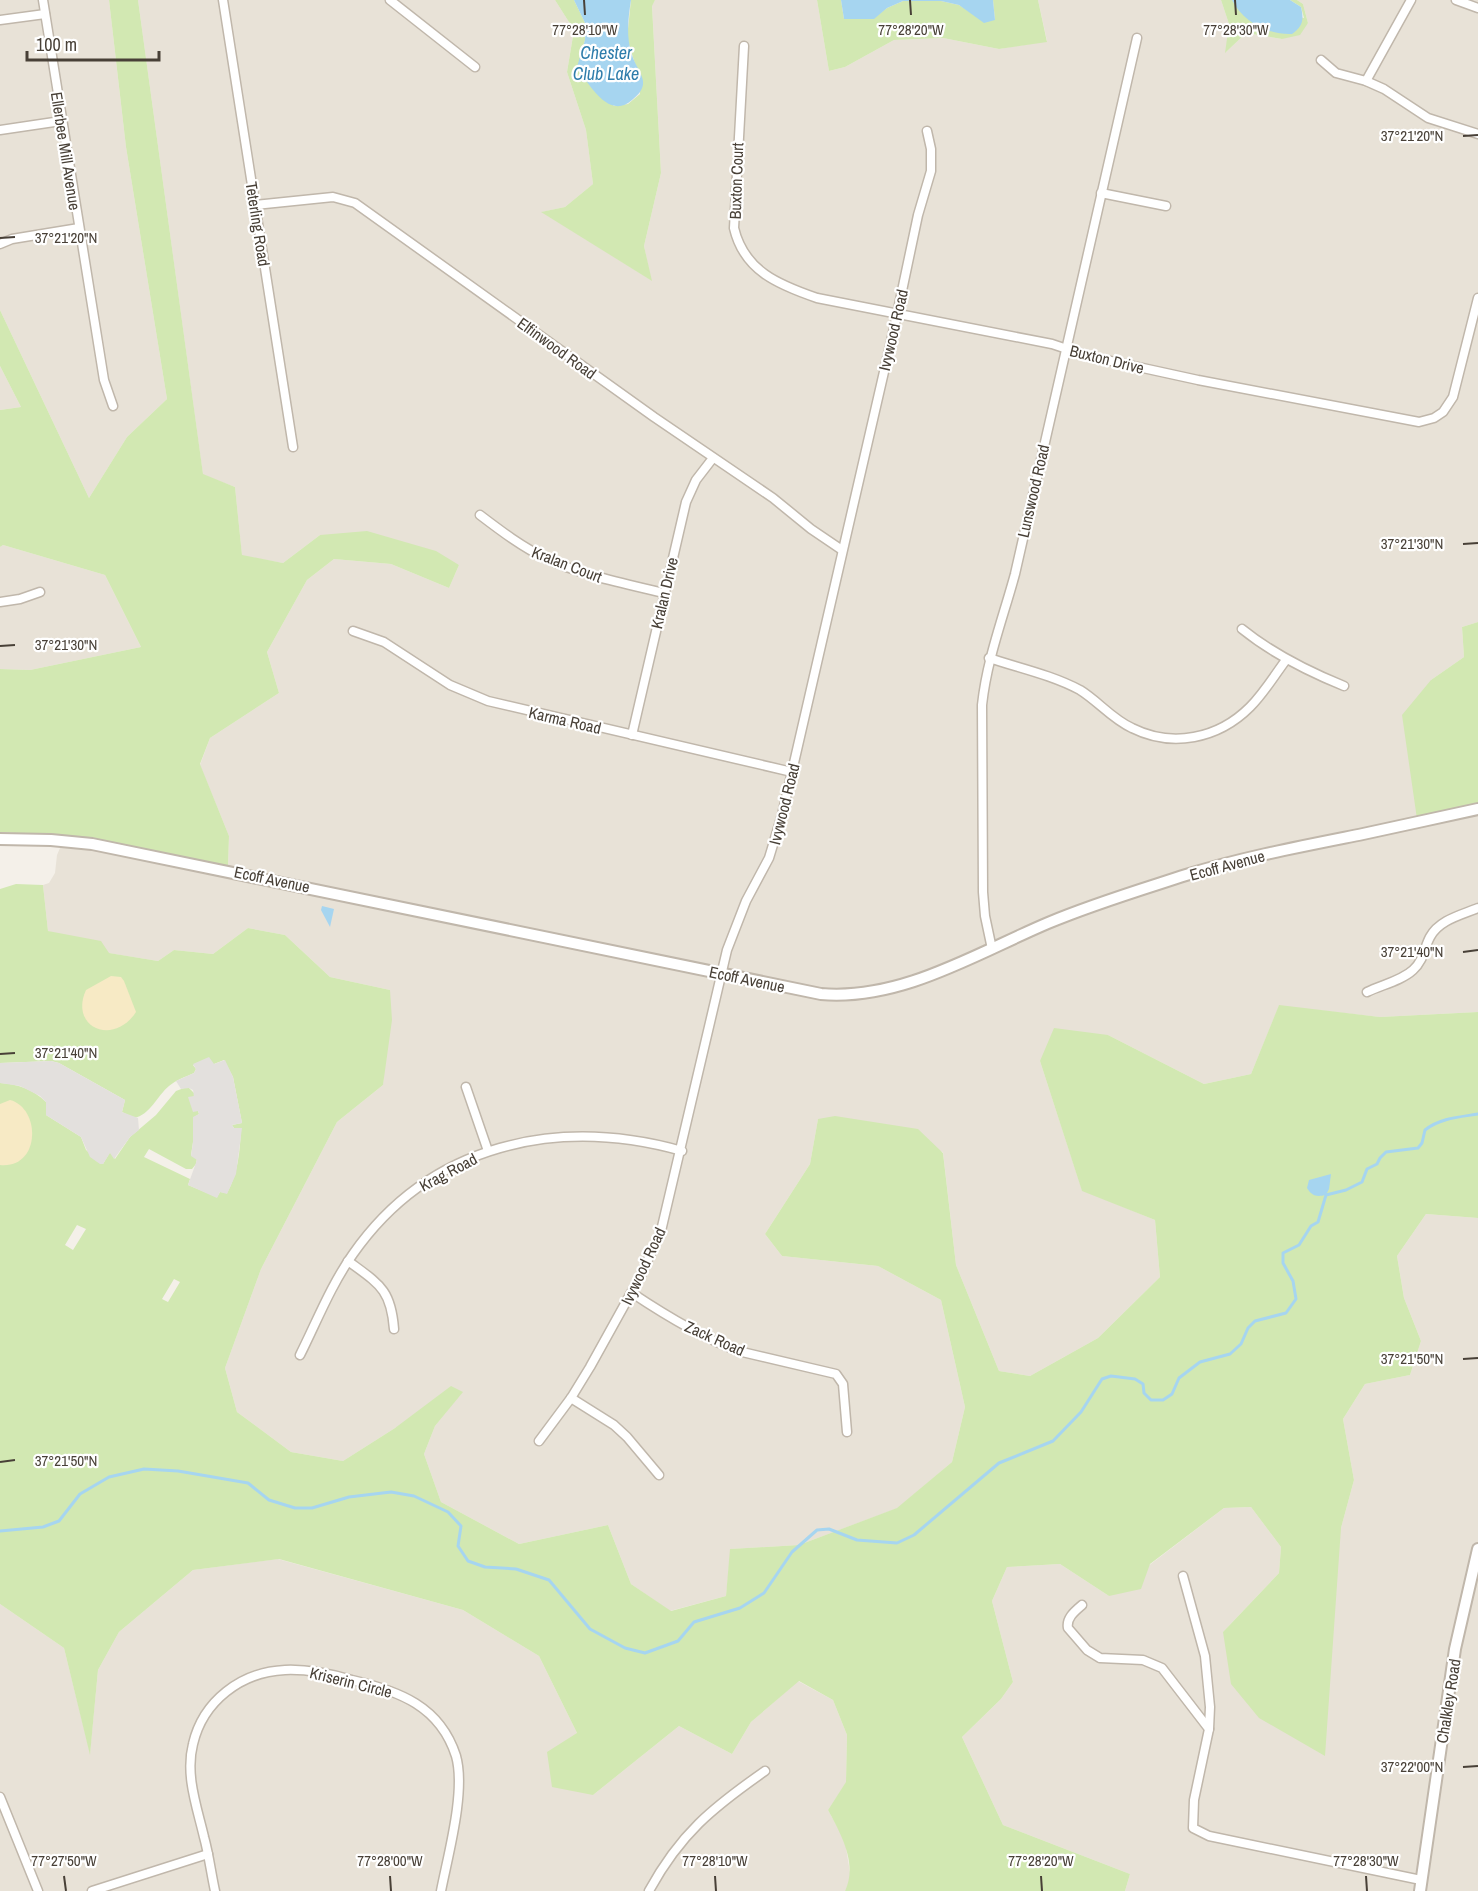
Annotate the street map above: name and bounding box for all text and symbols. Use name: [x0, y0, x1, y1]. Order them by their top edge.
text: 77°28'10"W: [552, 19, 618, 40]
text: 77°28'20"W: [878, 19, 944, 40]
text: 77°28'30"W: [1203, 19, 1269, 40]
scale bar: [27, 24, 159, 62]
text: 100 m: [36, 32, 77, 57]
water label: Chester Club Lake: [573, 40, 639, 86]
street label: Ellerbee Mill Avenue: [46, 90, 86, 212]
text: 37°21'20"N: [1381, 125, 1443, 146]
street label: Buxton Court: [724, 142, 748, 220]
street label: Teterling Road: [240, 180, 276, 268]
text: 37°21'20"N: [35, 227, 97, 248]
street label: Ivywood Road: [873, 287, 913, 373]
street label: Elfinwood Road: [513, 312, 601, 384]
street label: Buxton Drive: [1068, 339, 1146, 379]
street label: Lunswood Road: [1012, 442, 1054, 540]
text: 37°21'30"N: [1381, 533, 1443, 554]
street label: Kralan Court: [529, 541, 606, 588]
street label: Kralan Drive: [645, 555, 683, 631]
text: 37°21'30"N: [35, 634, 97, 655]
street label: Karma Road: [527, 701, 603, 739]
street label: Ivywood Road: [763, 761, 805, 847]
street label: Ecoff Avenue: [1187, 844, 1267, 886]
street label: Ecoff Avenue: [232, 860, 312, 898]
text: 37°21'40"N: [1381, 941, 1443, 962]
street label: Ecoff Avenue: [707, 960, 787, 998]
text: 37°21'40"N: [35, 1042, 97, 1063]
street label: Krag Road: [415, 1148, 481, 1196]
street label: Ivywood Road: [615, 1224, 671, 1308]
street label: Zack Road: [682, 1315, 748, 1361]
text: 37°21'50"N: [1381, 1348, 1443, 1369]
text: 37°21'50"N: [35, 1450, 97, 1471]
street label: Chalkley Road: [1430, 1657, 1466, 1745]
street label: Kriserin Circle: [308, 1661, 394, 1703]
text: 37°22'00"N: [1381, 1756, 1443, 1777]
text: 77°27'50"W: [31, 1850, 97, 1871]
text: 77°28'00"W: [357, 1850, 423, 1871]
text: 77°28'10"W: [682, 1850, 748, 1871]
text: 77°28'20"W: [1008, 1850, 1074, 1871]
text: 77°28'30"W: [1333, 1850, 1399, 1871]

